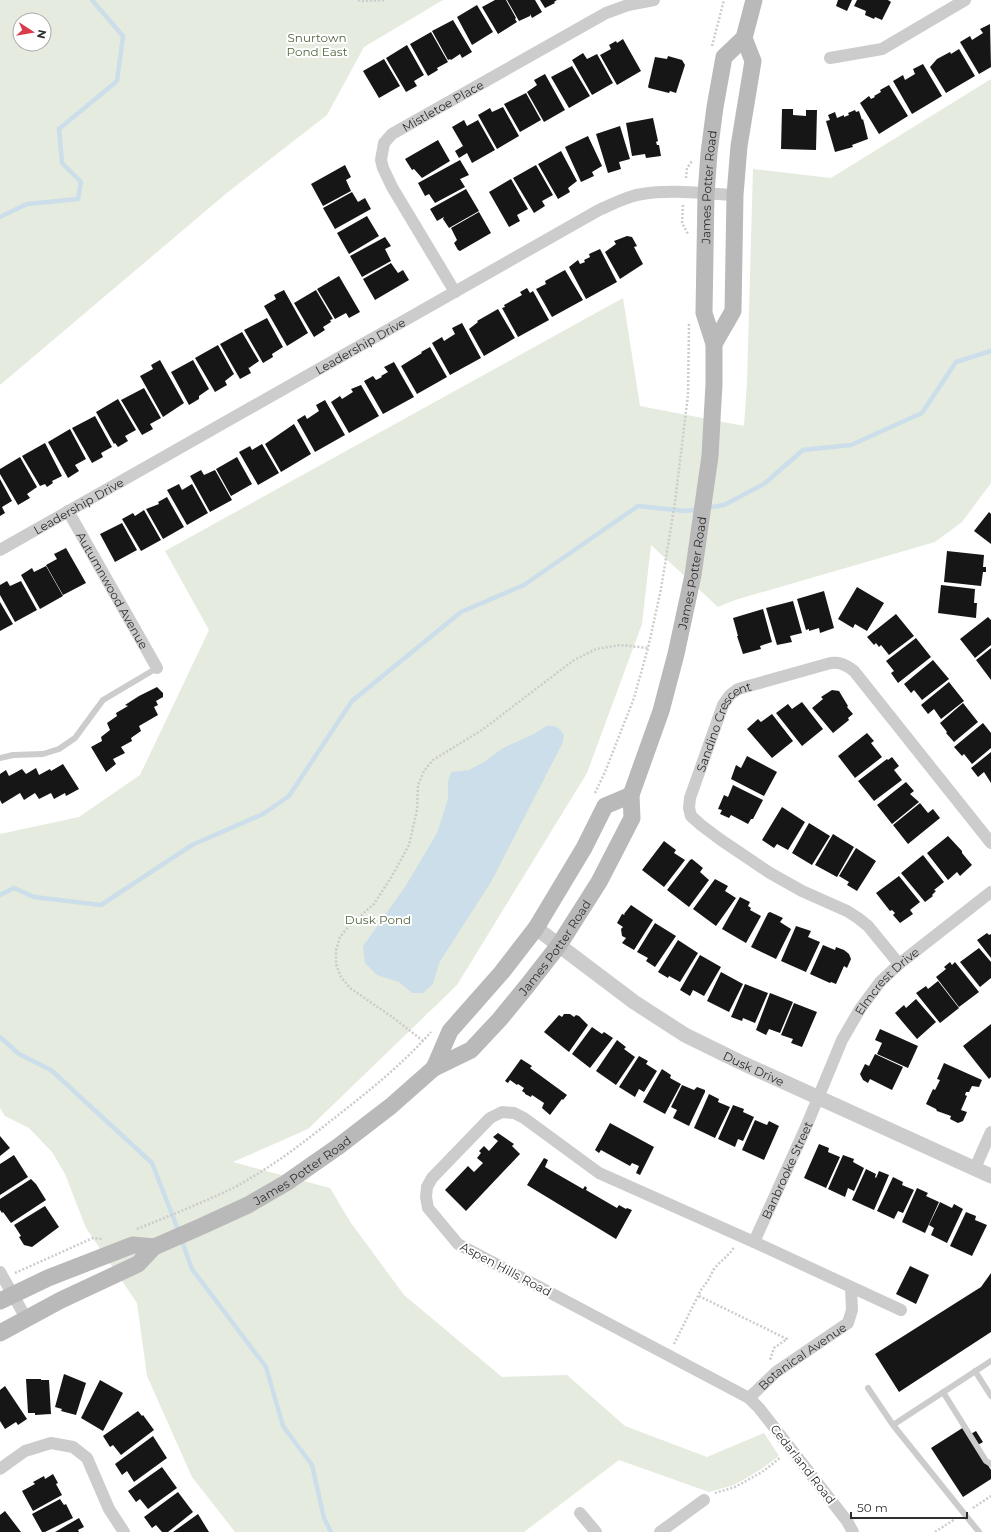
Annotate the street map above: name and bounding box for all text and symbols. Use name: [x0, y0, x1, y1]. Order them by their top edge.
north arrow: [12, 12, 52, 52]
text: N: [34, 28, 50, 40]
park label: Snurtown Pond East: [286, 30, 348, 59]
street label: Mistletoe Place: [399, 76, 486, 134]
street label: James Potter Road: [698, 129, 719, 245]
street label: Leadership Drive: [312, 314, 408, 377]
street label: Leadership Drive: [31, 474, 126, 537]
street label: James Potter Road: [674, 516, 709, 631]
street label: Autumnwood Avenue: [74, 529, 152, 651]
street label: Sandino Crescent: [692, 678, 753, 774]
street label: James Potter Road: [515, 897, 594, 999]
park label: Dusk Pond: [345, 912, 411, 927]
street label: Elmcrest Drive: [851, 944, 922, 1017]
street label: Dusk Drive: [721, 1047, 787, 1089]
street label: Banbrooke Street: [758, 1119, 815, 1221]
street label: James Potter Road: [250, 1132, 354, 1208]
street label: Aspen Hills Road: [458, 1239, 554, 1299]
street label: Botanical Avenue: [755, 1319, 849, 1393]
street label: Cedarland Road: [767, 1421, 839, 1507]
scale bar: [851, 1494, 967, 1520]
text: 50 m: [857, 1500, 888, 1515]

